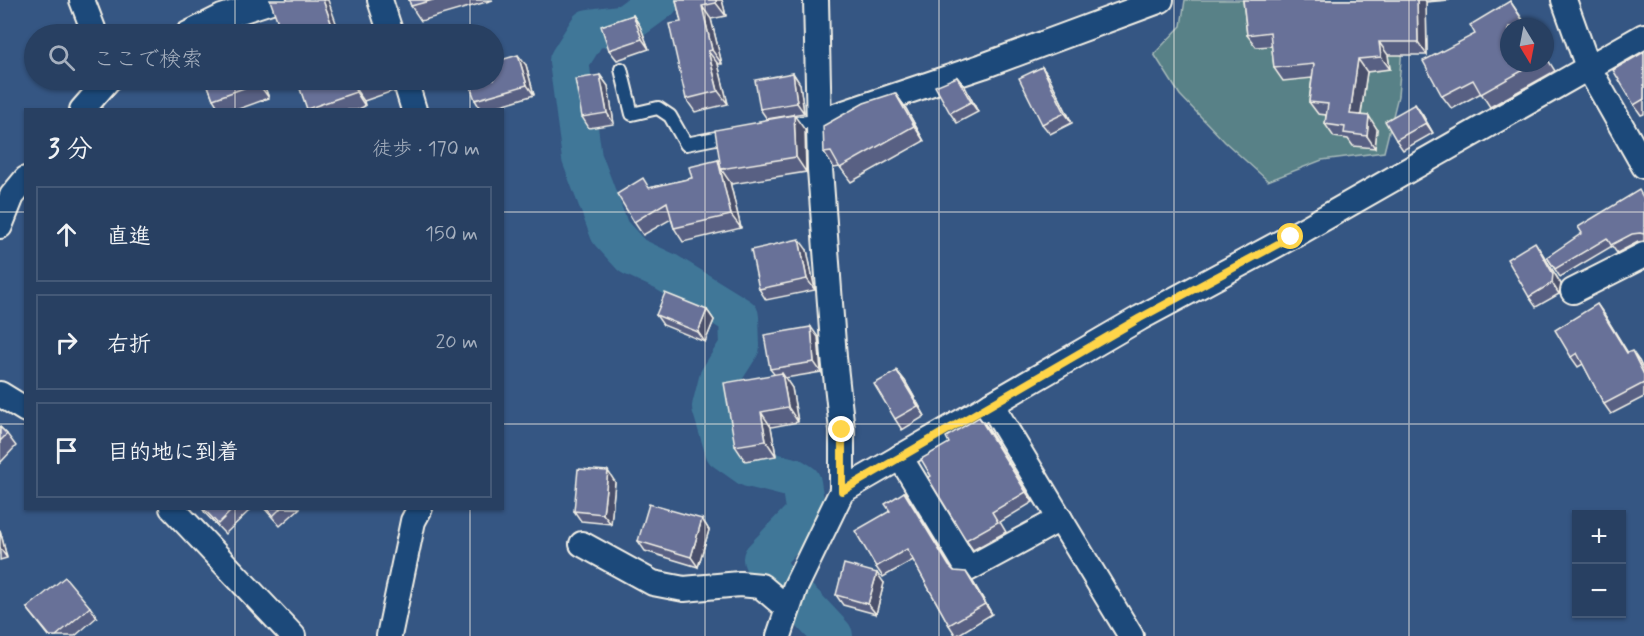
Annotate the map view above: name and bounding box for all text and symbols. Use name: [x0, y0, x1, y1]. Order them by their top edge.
north arrow: [1500, 18, 1554, 72]
search box: [24, 24, 504, 90]
icon: search: [45, 41, 78, 74]
text: ここで検索: [93, 46, 203, 74]
text: 3 分: [48, 133, 93, 167]
text: 徒歩 · 170 m: [372, 136, 480, 163]
icon: ahead: [50, 218, 83, 251]
text: 150 m: [425, 221, 478, 248]
text: 直進: [107, 223, 151, 251]
route start: [1277, 223, 1303, 249]
icon: right: [50, 326, 83, 359]
text: 20 m: [435, 329, 478, 356]
text: 右折: [107, 331, 151, 359]
route end: [828, 416, 854, 442]
icon: arrive: [50, 434, 83, 467]
text: 目的地に到着: [107, 439, 239, 467]
map controls: [1572, 510, 1626, 618]
button: +: [1572, 510, 1626, 564]
button: −: [1572, 564, 1626, 618]

